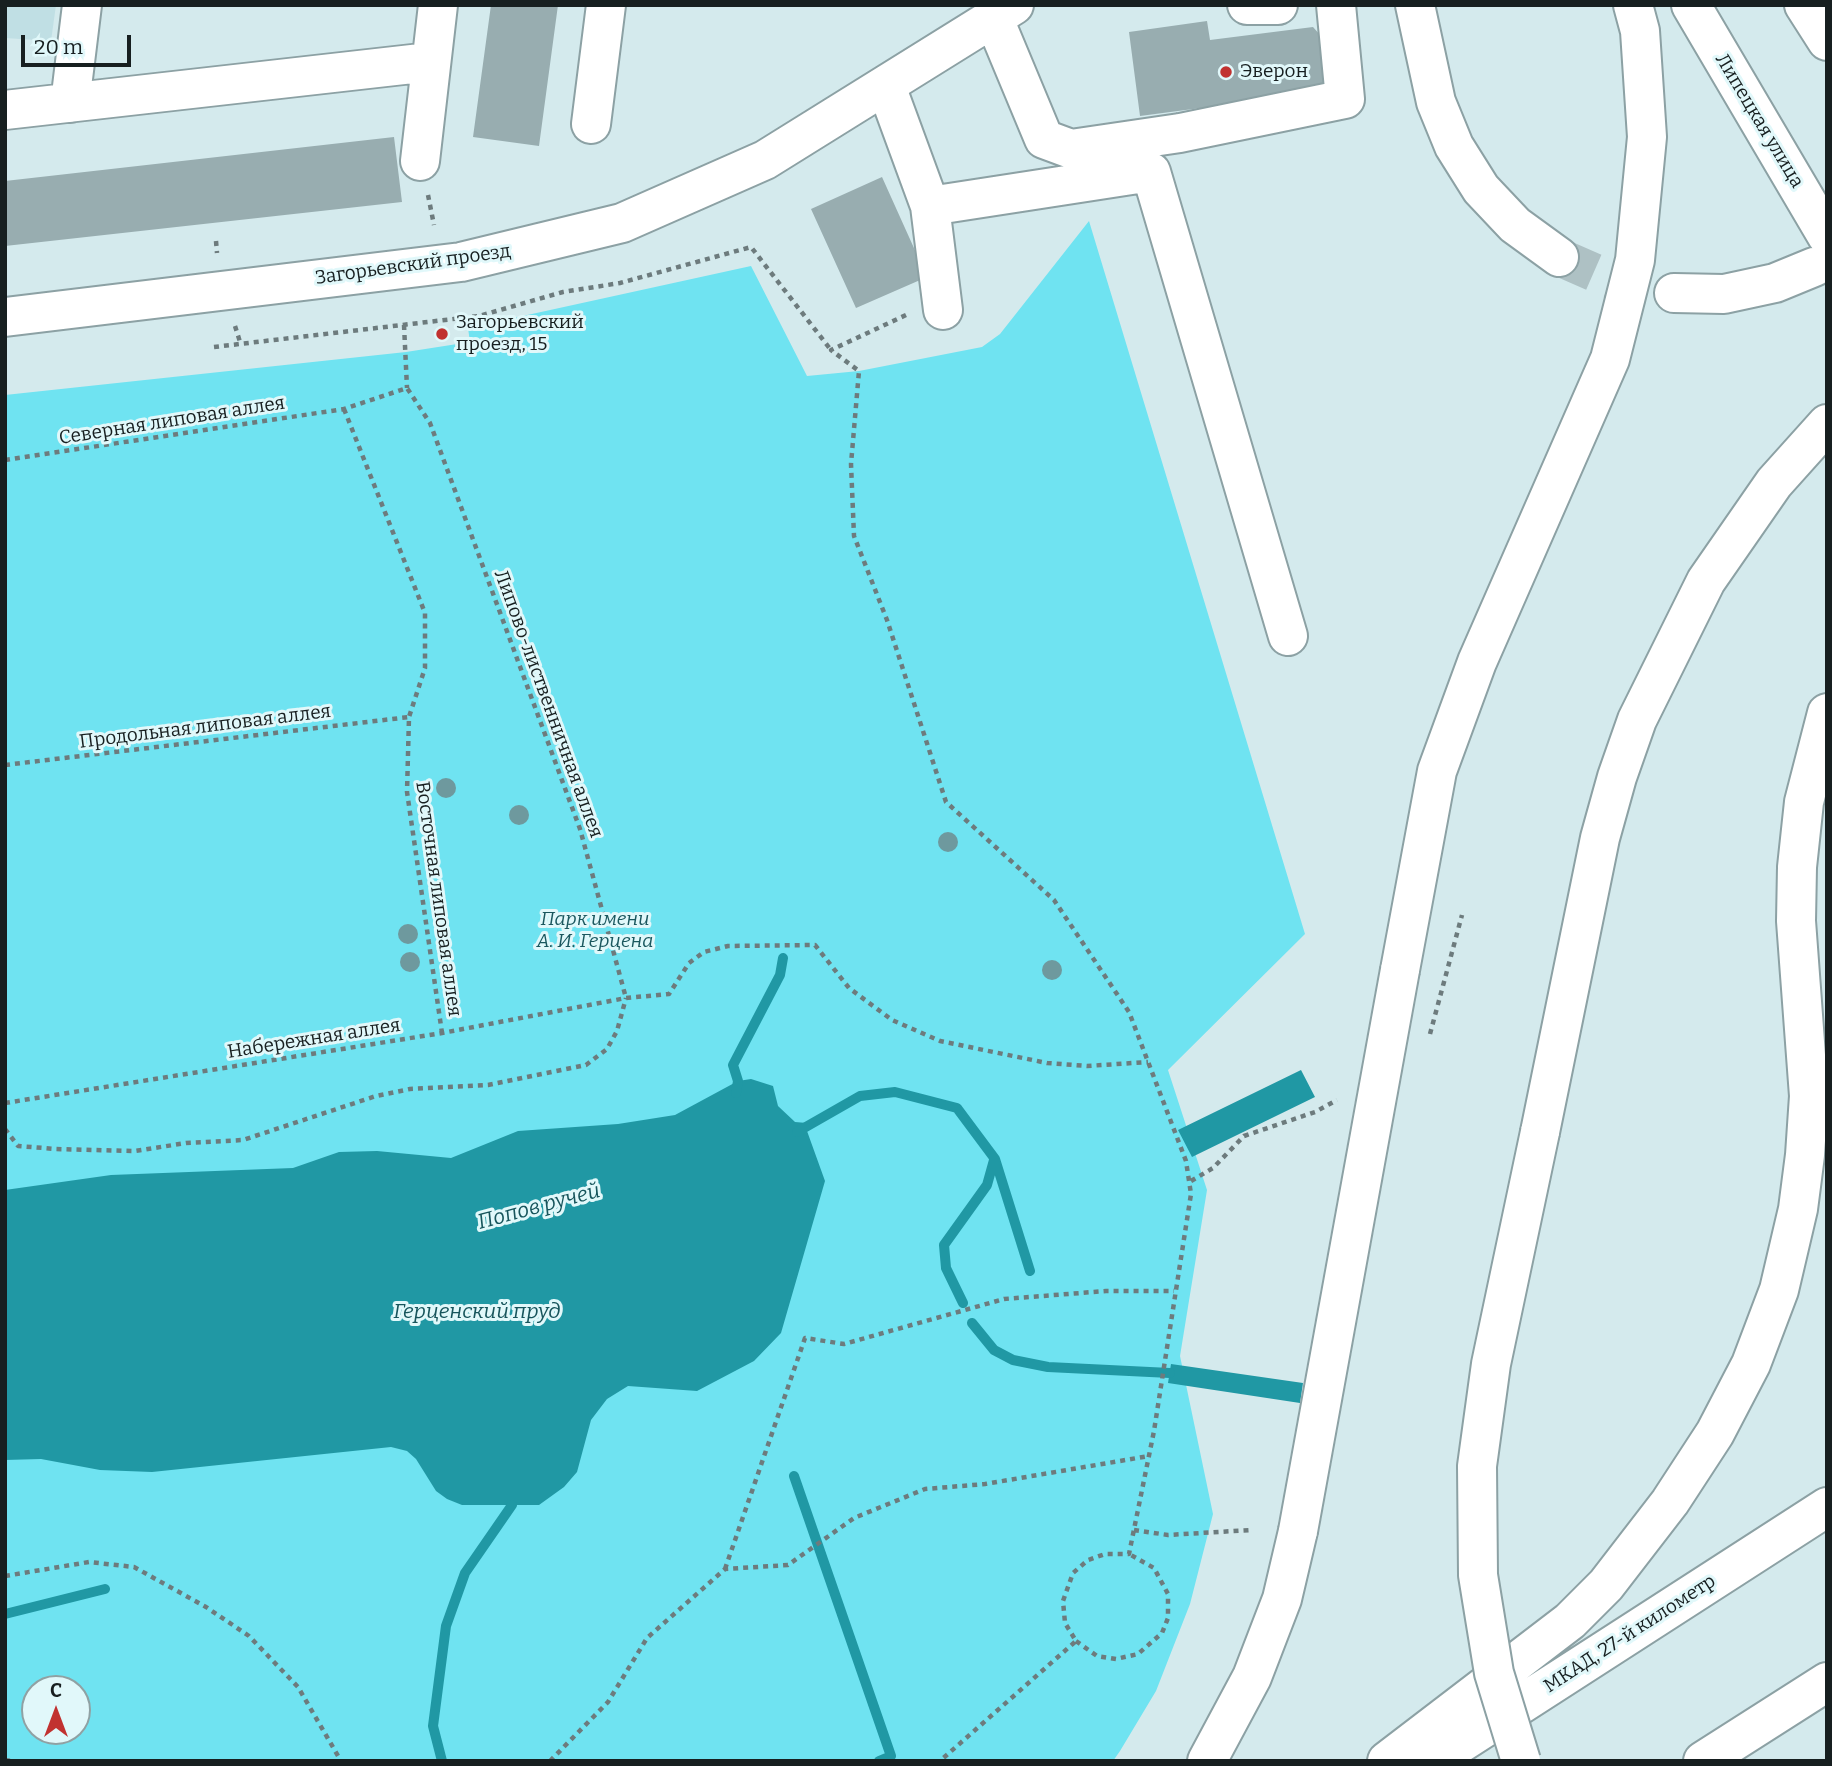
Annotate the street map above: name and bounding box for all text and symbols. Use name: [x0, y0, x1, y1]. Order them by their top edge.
scale bar: [24, 21, 135, 65]
text: 20 m: [34, 34, 83, 60]
street label: Липецкая улица: [1710, 50, 1808, 192]
place label: Эверон: [1240, 61, 1308, 83]
marker: Эверон: [1218, 64, 1234, 80]
street label: Загорьевский проезд: [314, 240, 512, 290]
place label: Загорьевский проезд, 15: [456, 312, 584, 356]
marker: Загорьевский проезд, 15: [434, 326, 450, 342]
street label: Северная липовая аллея: [57, 392, 287, 450]
street label: Липово-лиственничная аллея: [489, 567, 607, 841]
street label: Продольная липовая аллея: [78, 700, 332, 754]
street label: Восточная липовая аллея: [410, 780, 466, 1018]
park label: Парк имени А. И. Герцена: [537, 909, 653, 953]
street label: Набережная аллея: [226, 1014, 402, 1064]
water label: Попов ручей: [475, 1179, 603, 1235]
water label: Герценский пруд: [393, 1299, 561, 1325]
street label: МКАД, 27-й километр: [1540, 1570, 1720, 1698]
north arrow: [21, 1675, 91, 1745]
text: С: [50, 1679, 62, 1702]

